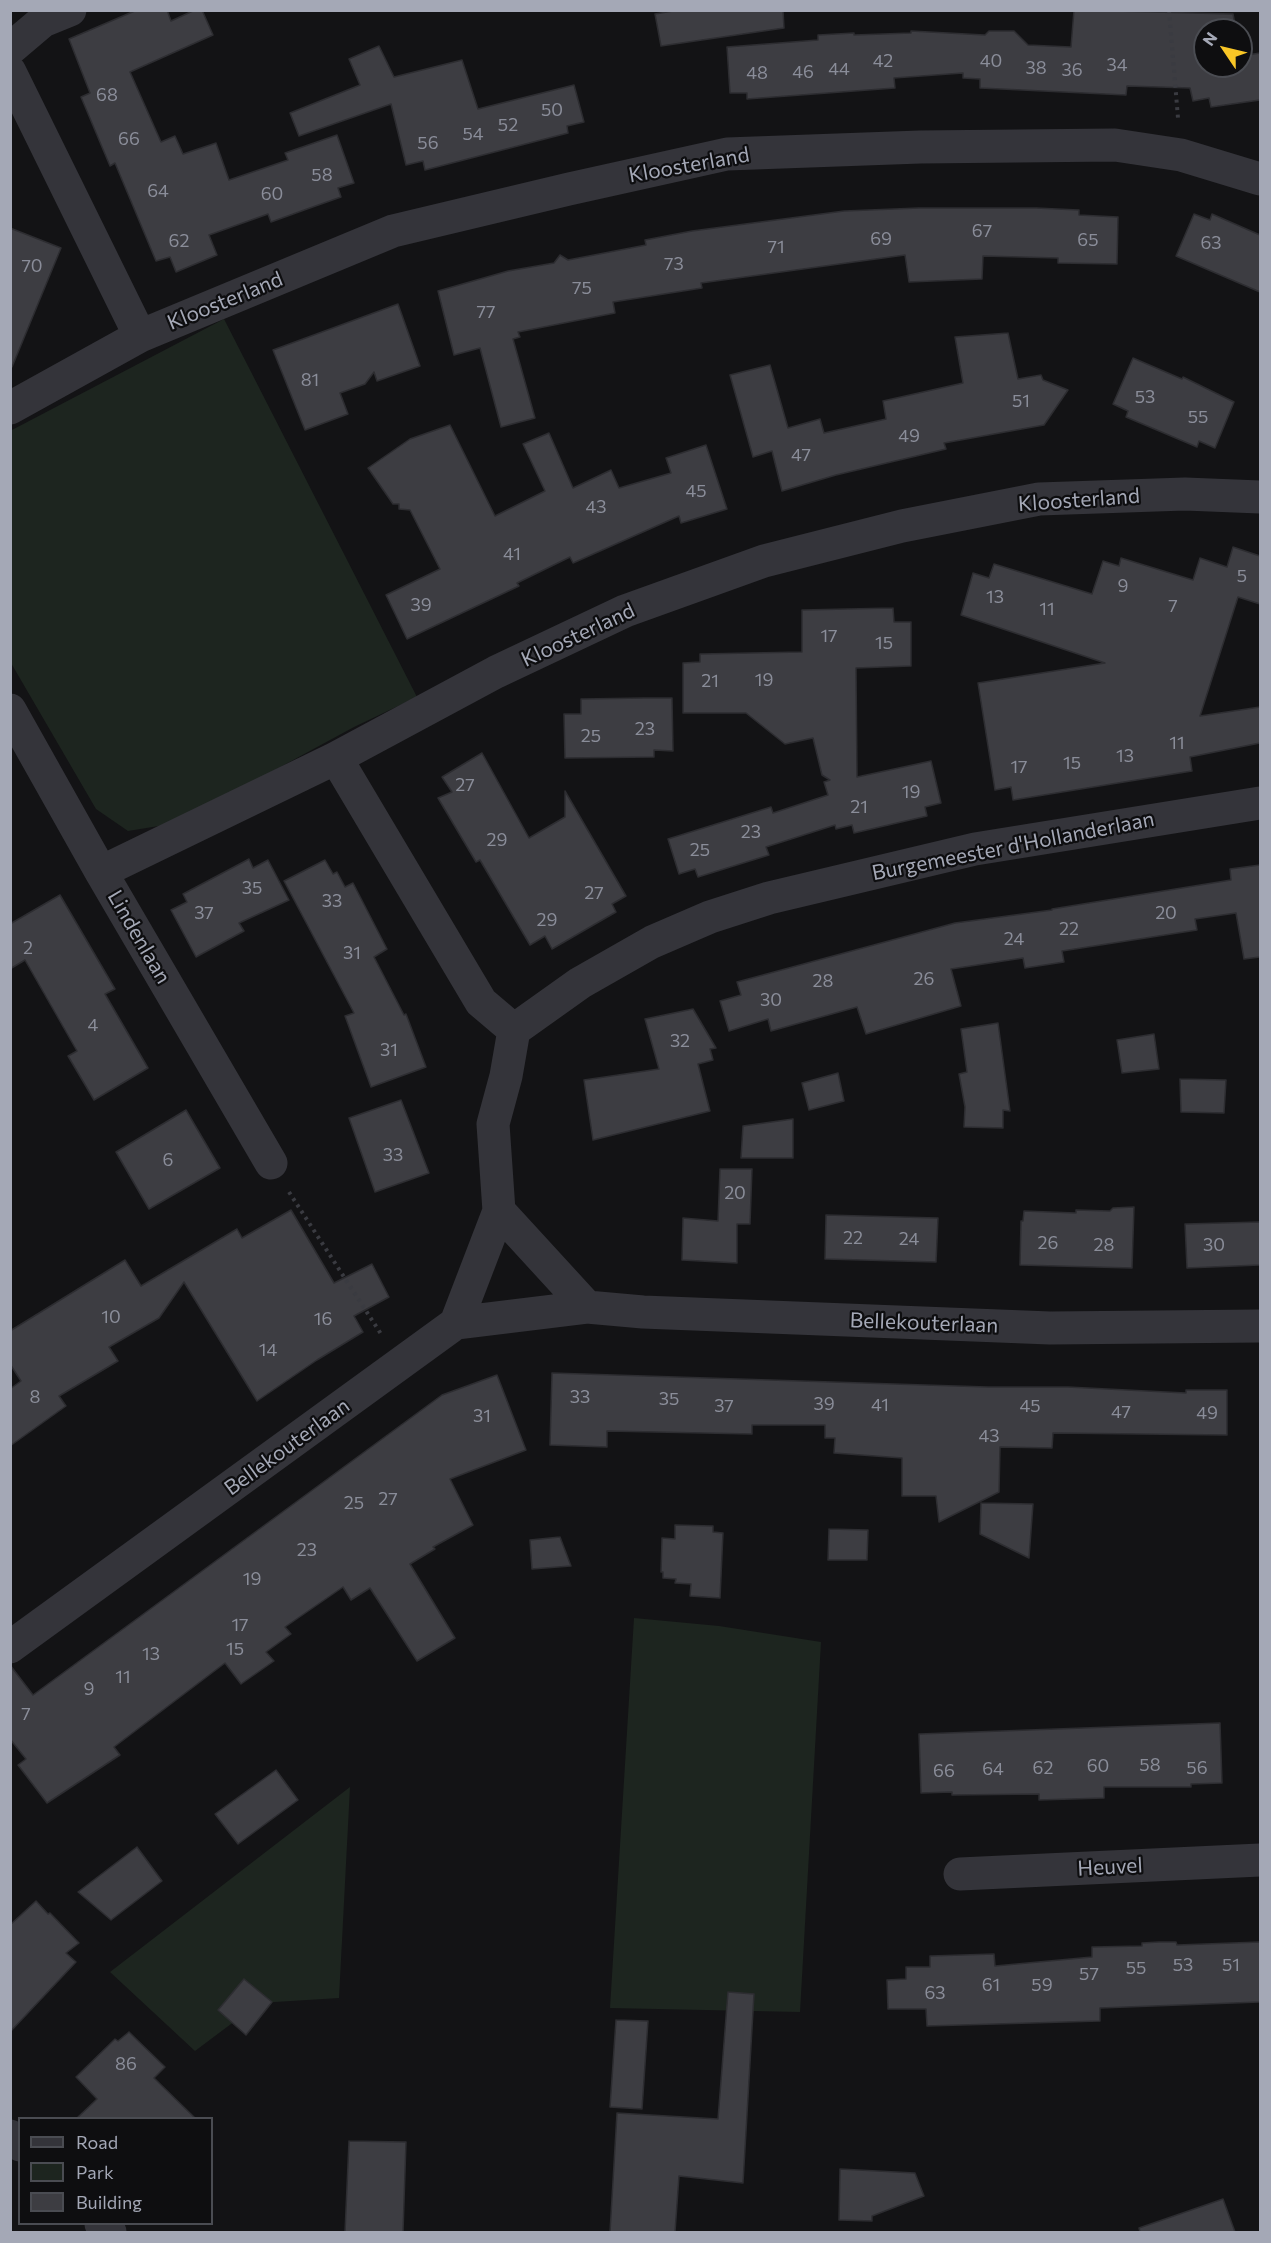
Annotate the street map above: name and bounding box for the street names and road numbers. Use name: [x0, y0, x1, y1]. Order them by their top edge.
street label: Kloosterland: [627, 142, 751, 188]
street label: Kloosterland: [164, 266, 286, 336]
street label: Kloosterland: [1017, 483, 1141, 517]
street label: Kloosterland: [517, 598, 639, 672]
street label: Burgemeester d'Hollanderlaan: [870, 806, 1156, 886]
street label: Lindenlaan: [102, 886, 176, 988]
street label: Bellekouterlaan: [849, 1308, 999, 1338]
street label: Bellekouterlaan: [219, 1393, 355, 1501]
street label: Heuvel: [1077, 1853, 1143, 1881]

